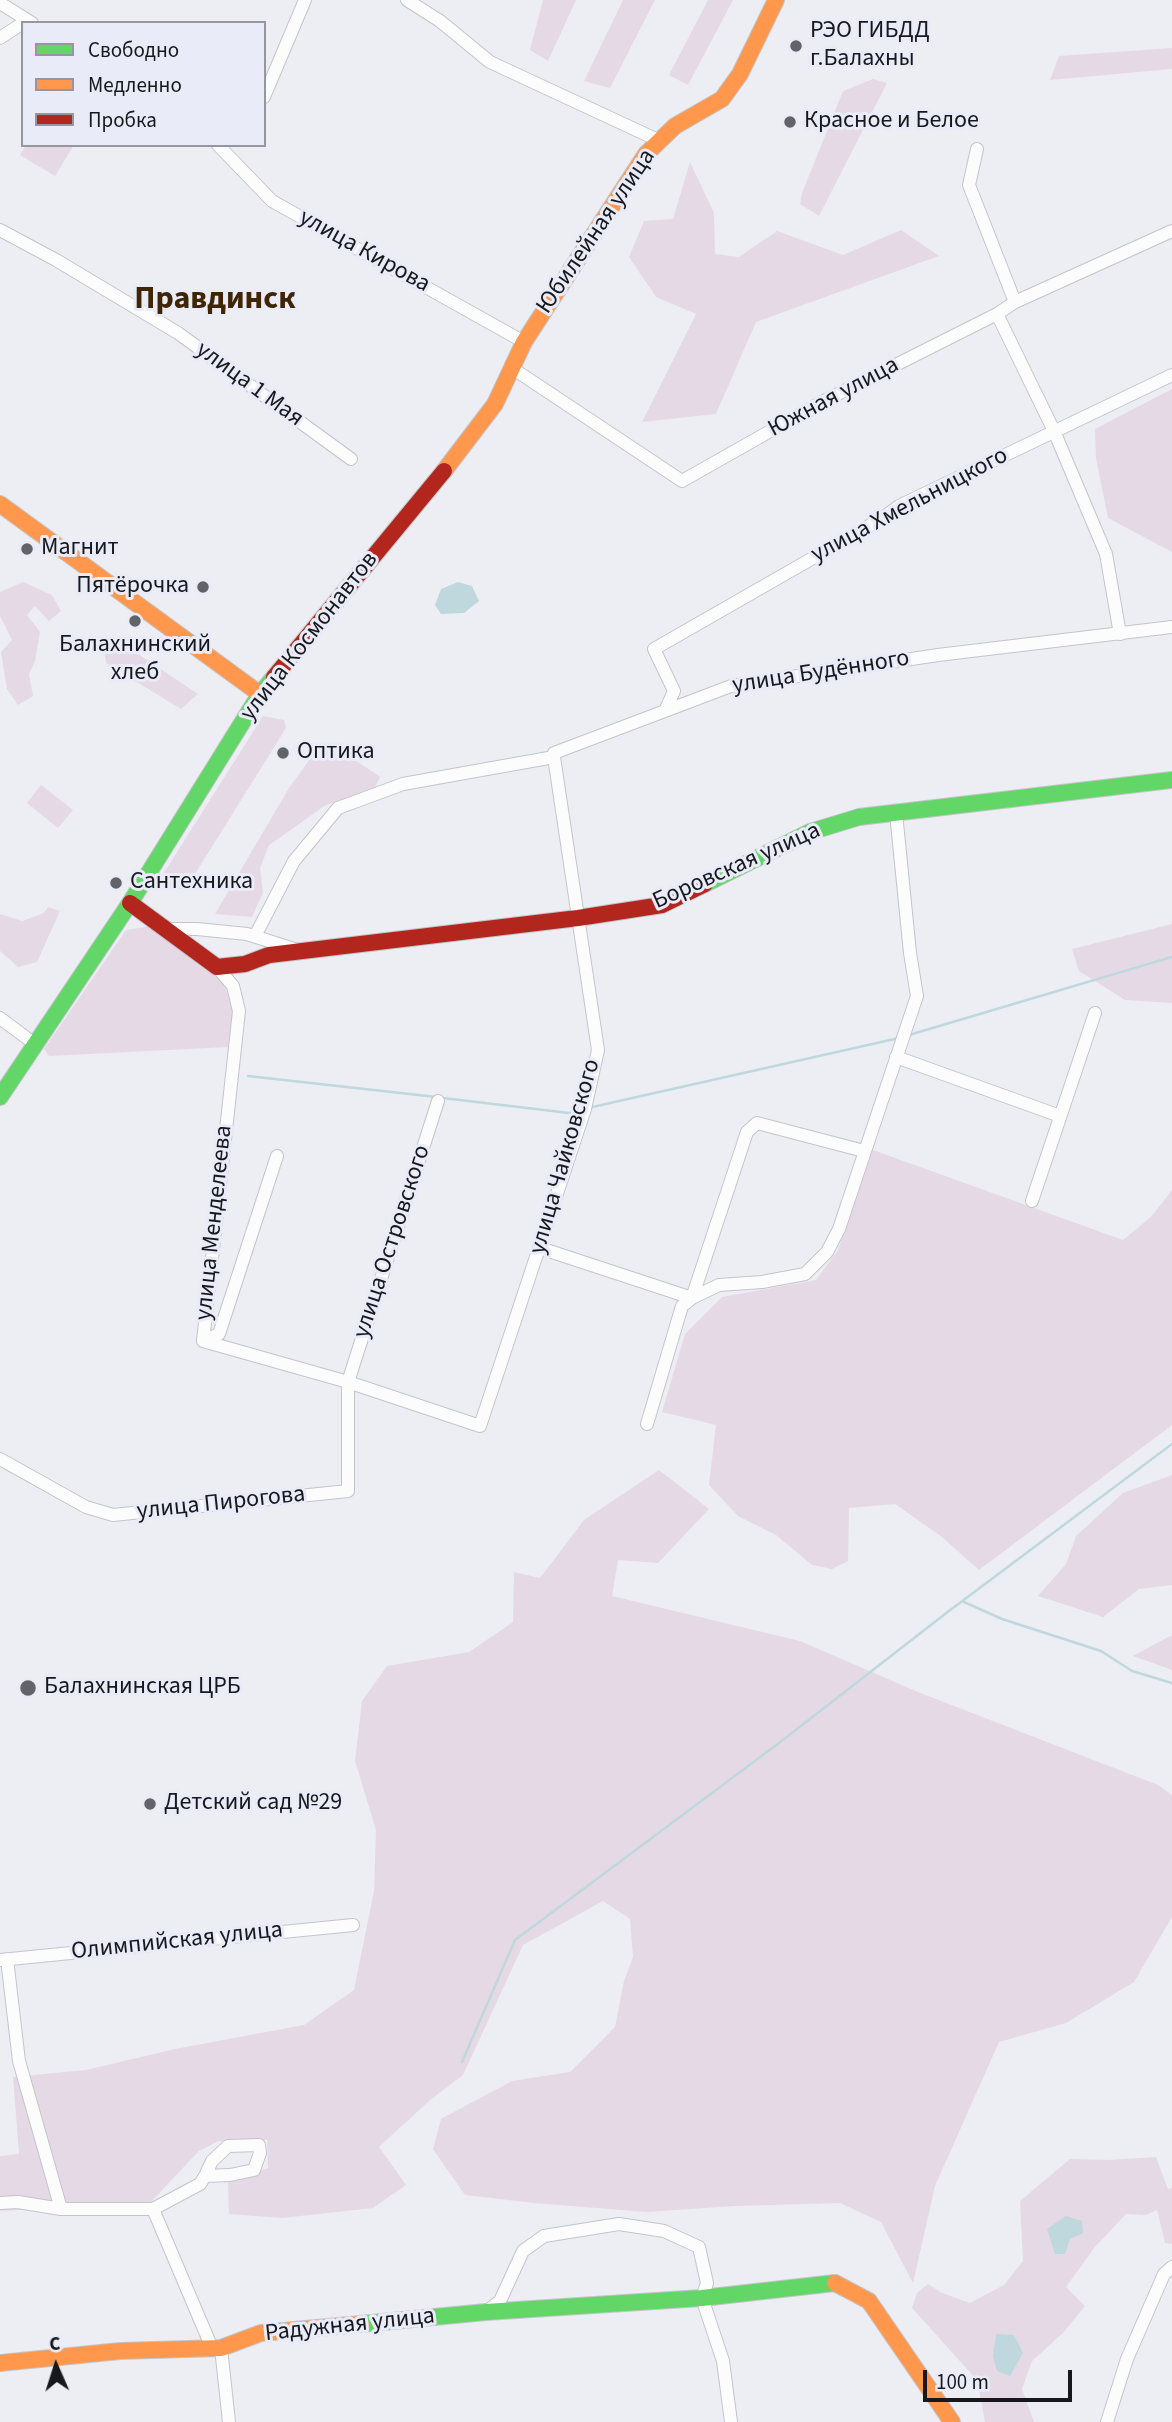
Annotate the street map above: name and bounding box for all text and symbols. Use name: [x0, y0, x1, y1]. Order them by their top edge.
place label: РЭО ГИБДД г.Балахны: [810, 18, 930, 74]
legend: [21, 21, 266, 147]
text: Свободно: [88, 35, 179, 65]
marker: РЭО ГИБДД г.Балахны: [788, 38, 804, 54]
text: Медленно: [88, 70, 182, 100]
text: Пробка: [88, 105, 157, 135]
place label: Красное и Белое: [804, 108, 979, 136]
marker: Красное и Белое: [782, 114, 798, 130]
street label: Юбилейная улица: [531, 144, 663, 320]
street label: улица Кирова: [293, 204, 435, 300]
district label: Правдинск: [134, 282, 296, 320]
street label: улица 1 Мая: [189, 336, 309, 434]
street label: Южная улица: [764, 352, 904, 444]
street label: улица Хмельницкого: [807, 442, 1013, 570]
place label: Магнит: [41, 535, 118, 563]
marker: Магнит: [19, 541, 35, 557]
street label: улица Космонавтов: [235, 547, 385, 727]
place label: Пятёрочка: [76, 573, 189, 601]
marker: Пятёрочка: [195, 579, 211, 595]
marker: Балахнинский хлеб: [127, 613, 143, 629]
place label: Балахнинский хлеб: [59, 632, 211, 688]
street label: улица Будённого: [730, 645, 912, 701]
place label: Оптика: [297, 739, 375, 767]
marker: Оптика: [275, 745, 291, 761]
street label: Боровская улица: [649, 817, 825, 917]
place label: Сантехника: [130, 869, 253, 897]
marker: Сантехника: [108, 875, 124, 891]
street label: улица Чайковского: [524, 1056, 608, 1258]
street label: улица Менделеева: [190, 1124, 240, 1322]
street label: улица Островского: [348, 1142, 438, 1342]
street label: улица Пирогова: [135, 1481, 307, 1527]
place label: Балахнинская ЦРБ: [44, 1674, 241, 1702]
marker: Балахнинская ЦРБ: [18, 1678, 38, 1698]
place label: Детский сад №29: [164, 1790, 342, 1818]
marker: Детский сад №29: [142, 1796, 158, 1812]
street label: Олимпийская улица: [70, 1917, 284, 1967]
street label: Радужная улица: [264, 2303, 436, 2349]
north arrow: [21, 2331, 91, 2401]
text: С: [49, 2331, 61, 2358]
scale bar: [927, 2356, 1076, 2400]
text: 100 m: [936, 2367, 989, 2397]

